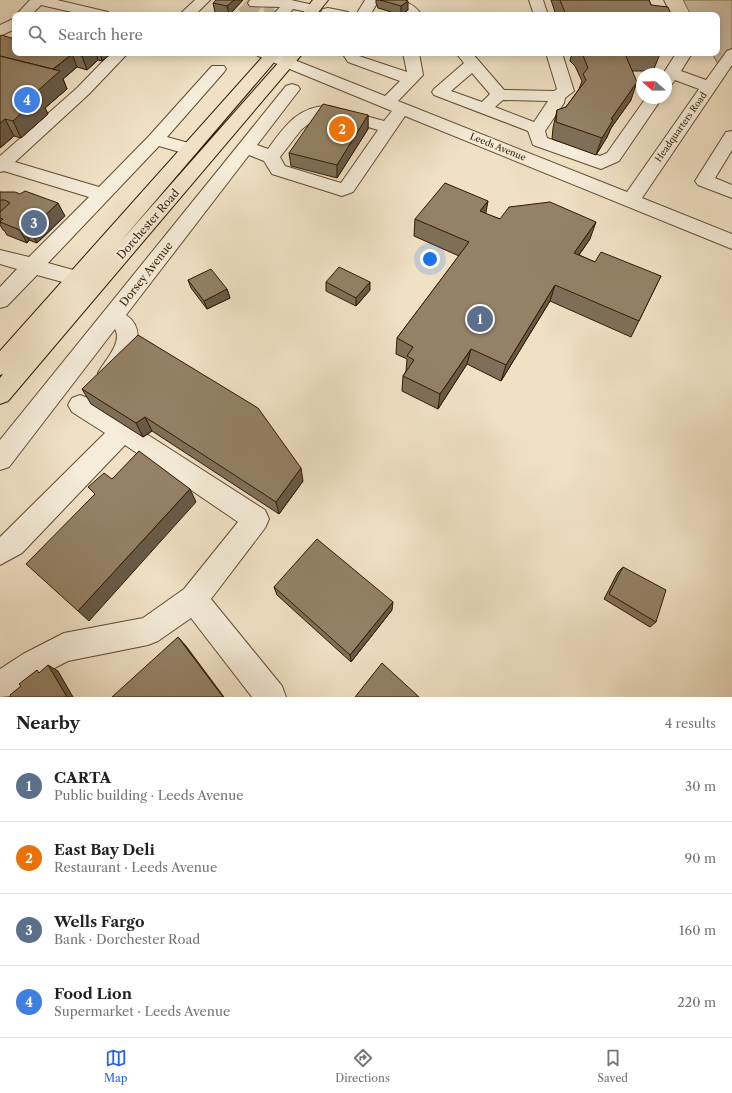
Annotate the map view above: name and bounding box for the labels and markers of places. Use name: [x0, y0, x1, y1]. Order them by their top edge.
pin: 4: [14, 85, 40, 115]
pin: 2: [329, 114, 355, 144]
pin: 3: [21, 208, 47, 238]
pin: 1: [467, 304, 493, 334]

